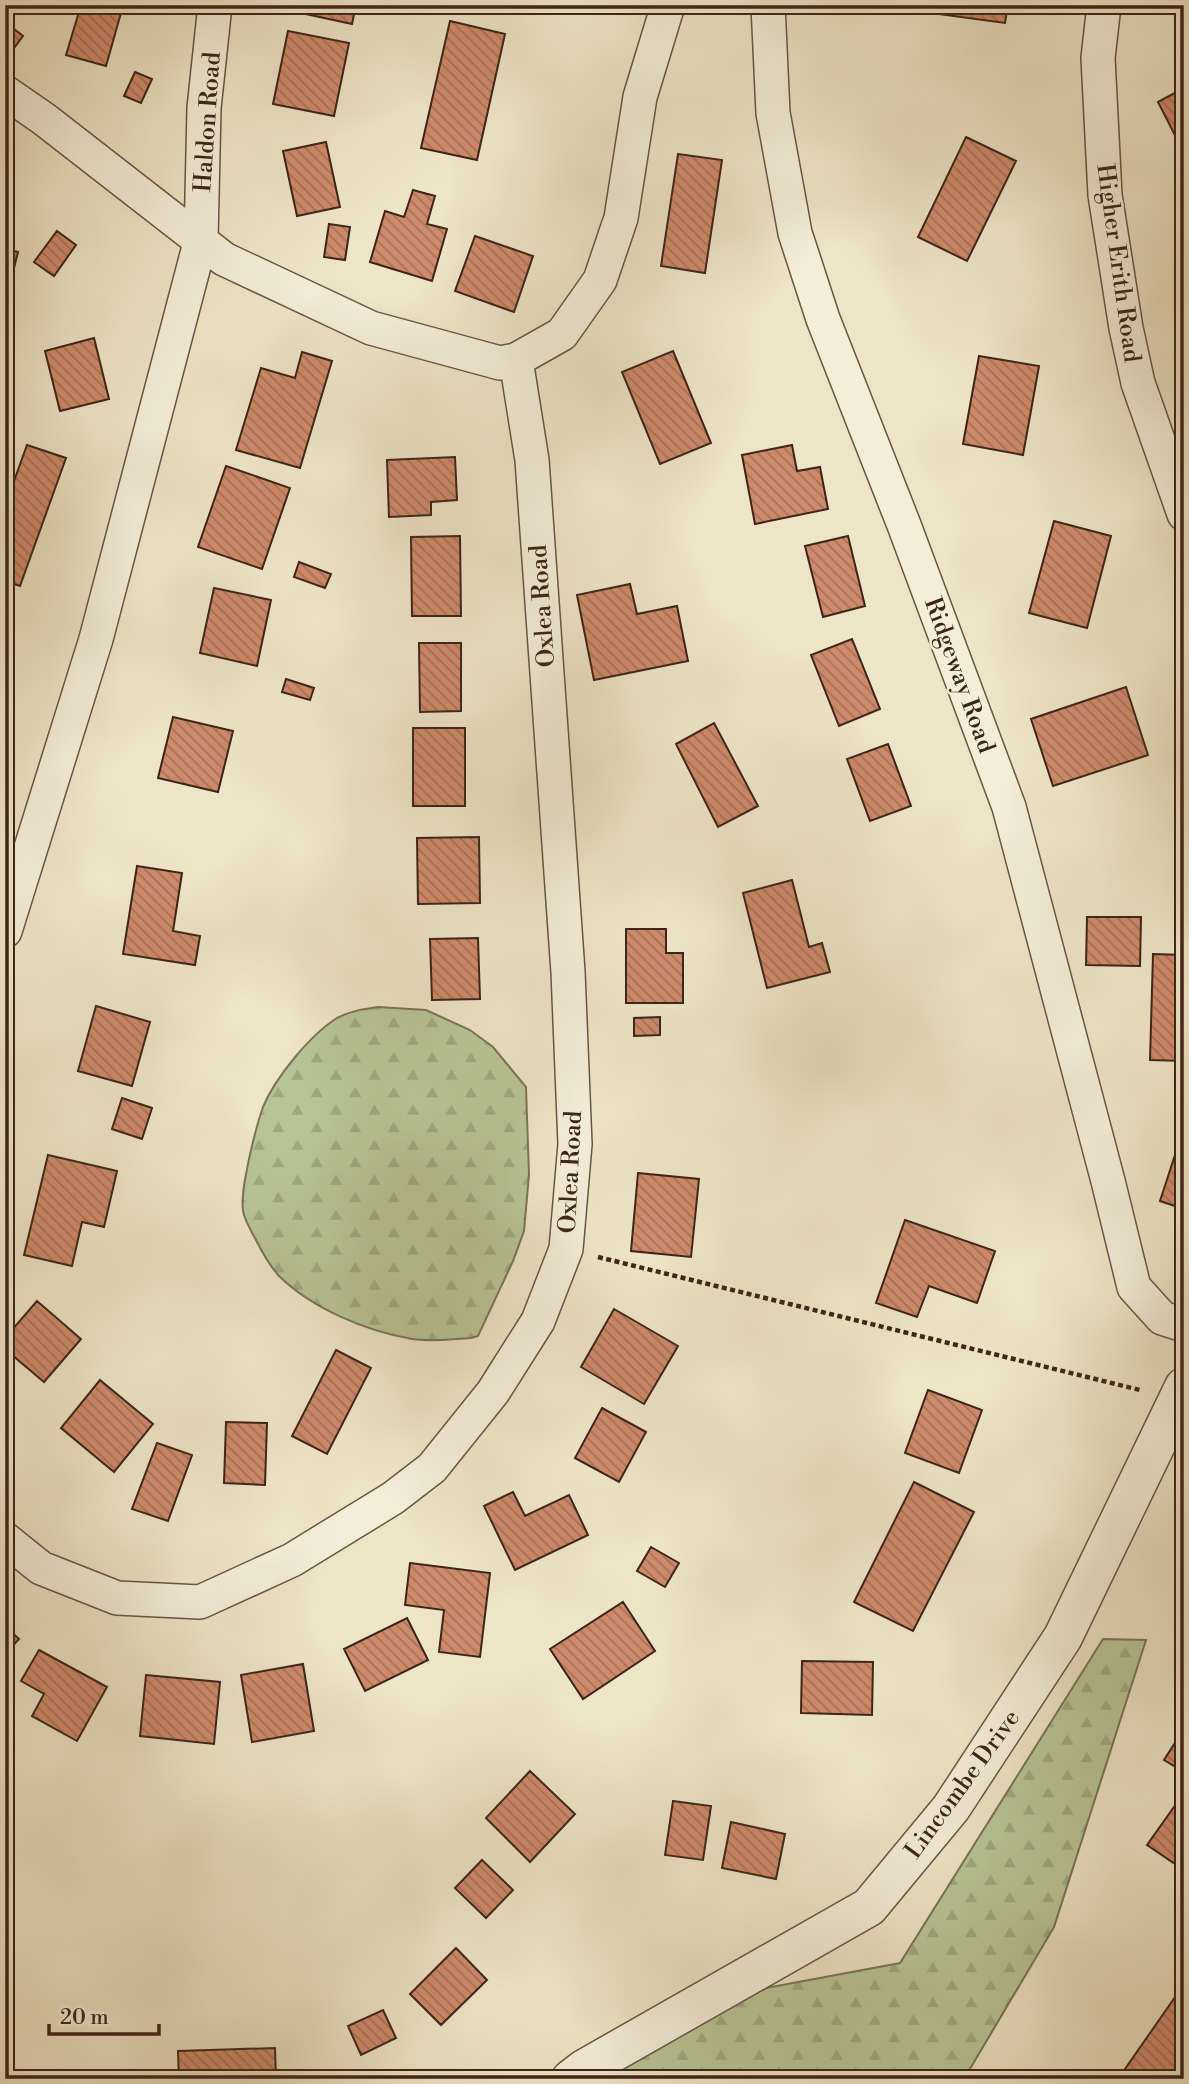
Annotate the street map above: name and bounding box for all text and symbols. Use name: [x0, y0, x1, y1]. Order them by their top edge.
street label: Haldon Road: [188, 51, 228, 193]
street label: Higher Erith Road: [1089, 162, 1147, 365]
street label: Oxlea Road: [524, 543, 562, 668]
street label: Ridgeway Road: [917, 593, 1001, 758]
street label: Oxlea Road: [553, 1110, 589, 1234]
street label: Lincombe Drive: [899, 1704, 1027, 1865]
scale bar: [49, 1993, 159, 2037]
text: 20 m: [60, 2005, 109, 2031]

